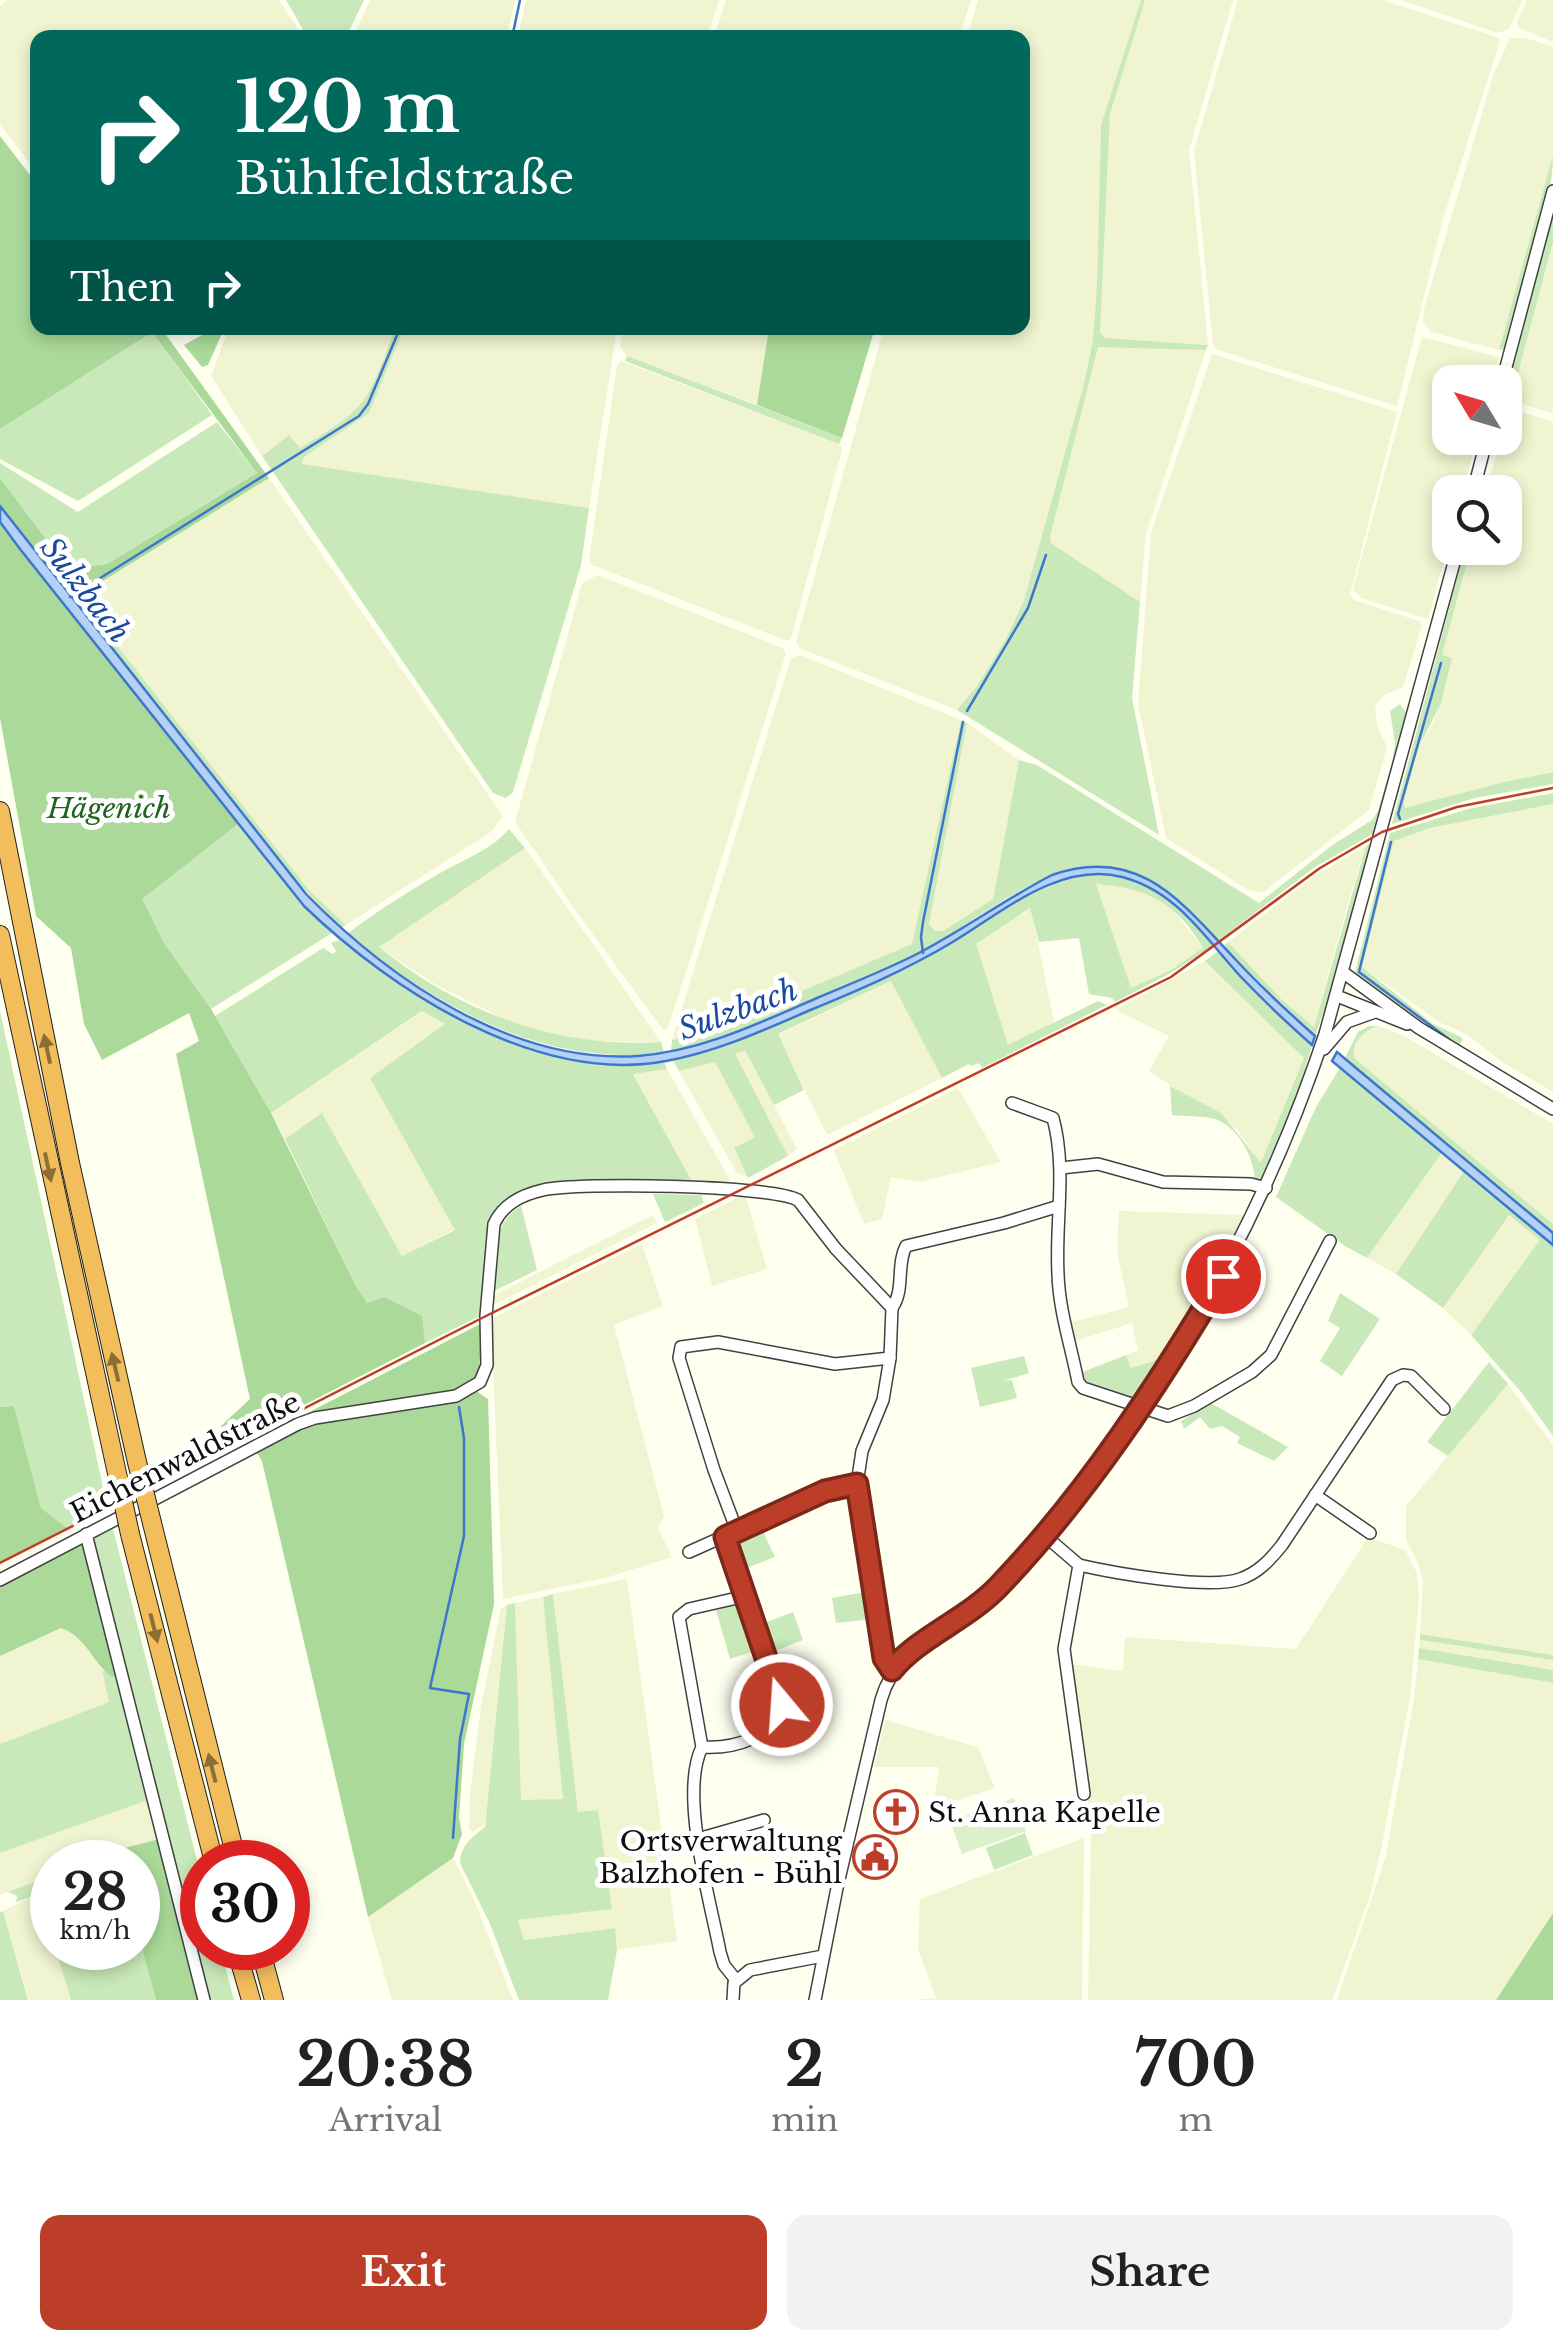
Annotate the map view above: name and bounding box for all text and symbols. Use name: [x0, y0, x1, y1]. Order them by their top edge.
text: 120 m: [235, 64, 460, 151]
icon: right: [70, 70, 200, 200]
text: Bühlfeldstraße: [235, 150, 574, 206]
icon: right: [195, 260, 250, 315]
text: Then: [70, 264, 175, 311]
north arrow: [1432, 365, 1522, 455]
map controls: [1432, 365, 1522, 565]
button: search: [1432, 475, 1522, 565]
water label: Sulzbach: [33, 530, 138, 650]
park label: Hägenich: [46, 791, 171, 826]
water label: Sulzbach: [673, 971, 802, 1048]
one-way arrow: [38, 1033, 54, 1064]
one-way arrow: [41, 1152, 56, 1183]
pin: [1181, 1234, 1266, 1319]
icon: arrive: [1196, 1249, 1251, 1304]
one-way arrow: [107, 1351, 123, 1382]
street label: Eichenwaldstraße: [64, 1384, 306, 1531]
one-way arrow: [147, 1613, 162, 1644]
position arrow: [730, 1653, 834, 1757]
one-way arrow: [204, 1752, 220, 1783]
church icon: St. Anna Kapelle: [873, 1789, 919, 1835]
place label: St. Anna Kapelle: [928, 1795, 1161, 1830]
place label: Ortsverwaltung Balzhofen - Bühl: [599, 1824, 843, 1891]
public building icon: Ortsverwaltung Balzhofen - Bühl: [852, 1834, 898, 1880]
speed limit sign: 30: [180, 1840, 310, 1970]
text: 28: [63, 1861, 127, 1924]
text: km/h: [60, 1915, 130, 1946]
text: 20:38: [297, 2028, 474, 2102]
text: 2: [785, 2028, 824, 2102]
text: 700: [1135, 2028, 1256, 2102]
text: Arrival: [329, 2100, 442, 2140]
text: min: [771, 2100, 838, 2140]
text: m: [1178, 2100, 1213, 2140]
button: Exit: [40, 2215, 767, 2330]
button: Share: [787, 2215, 1513, 2330]

